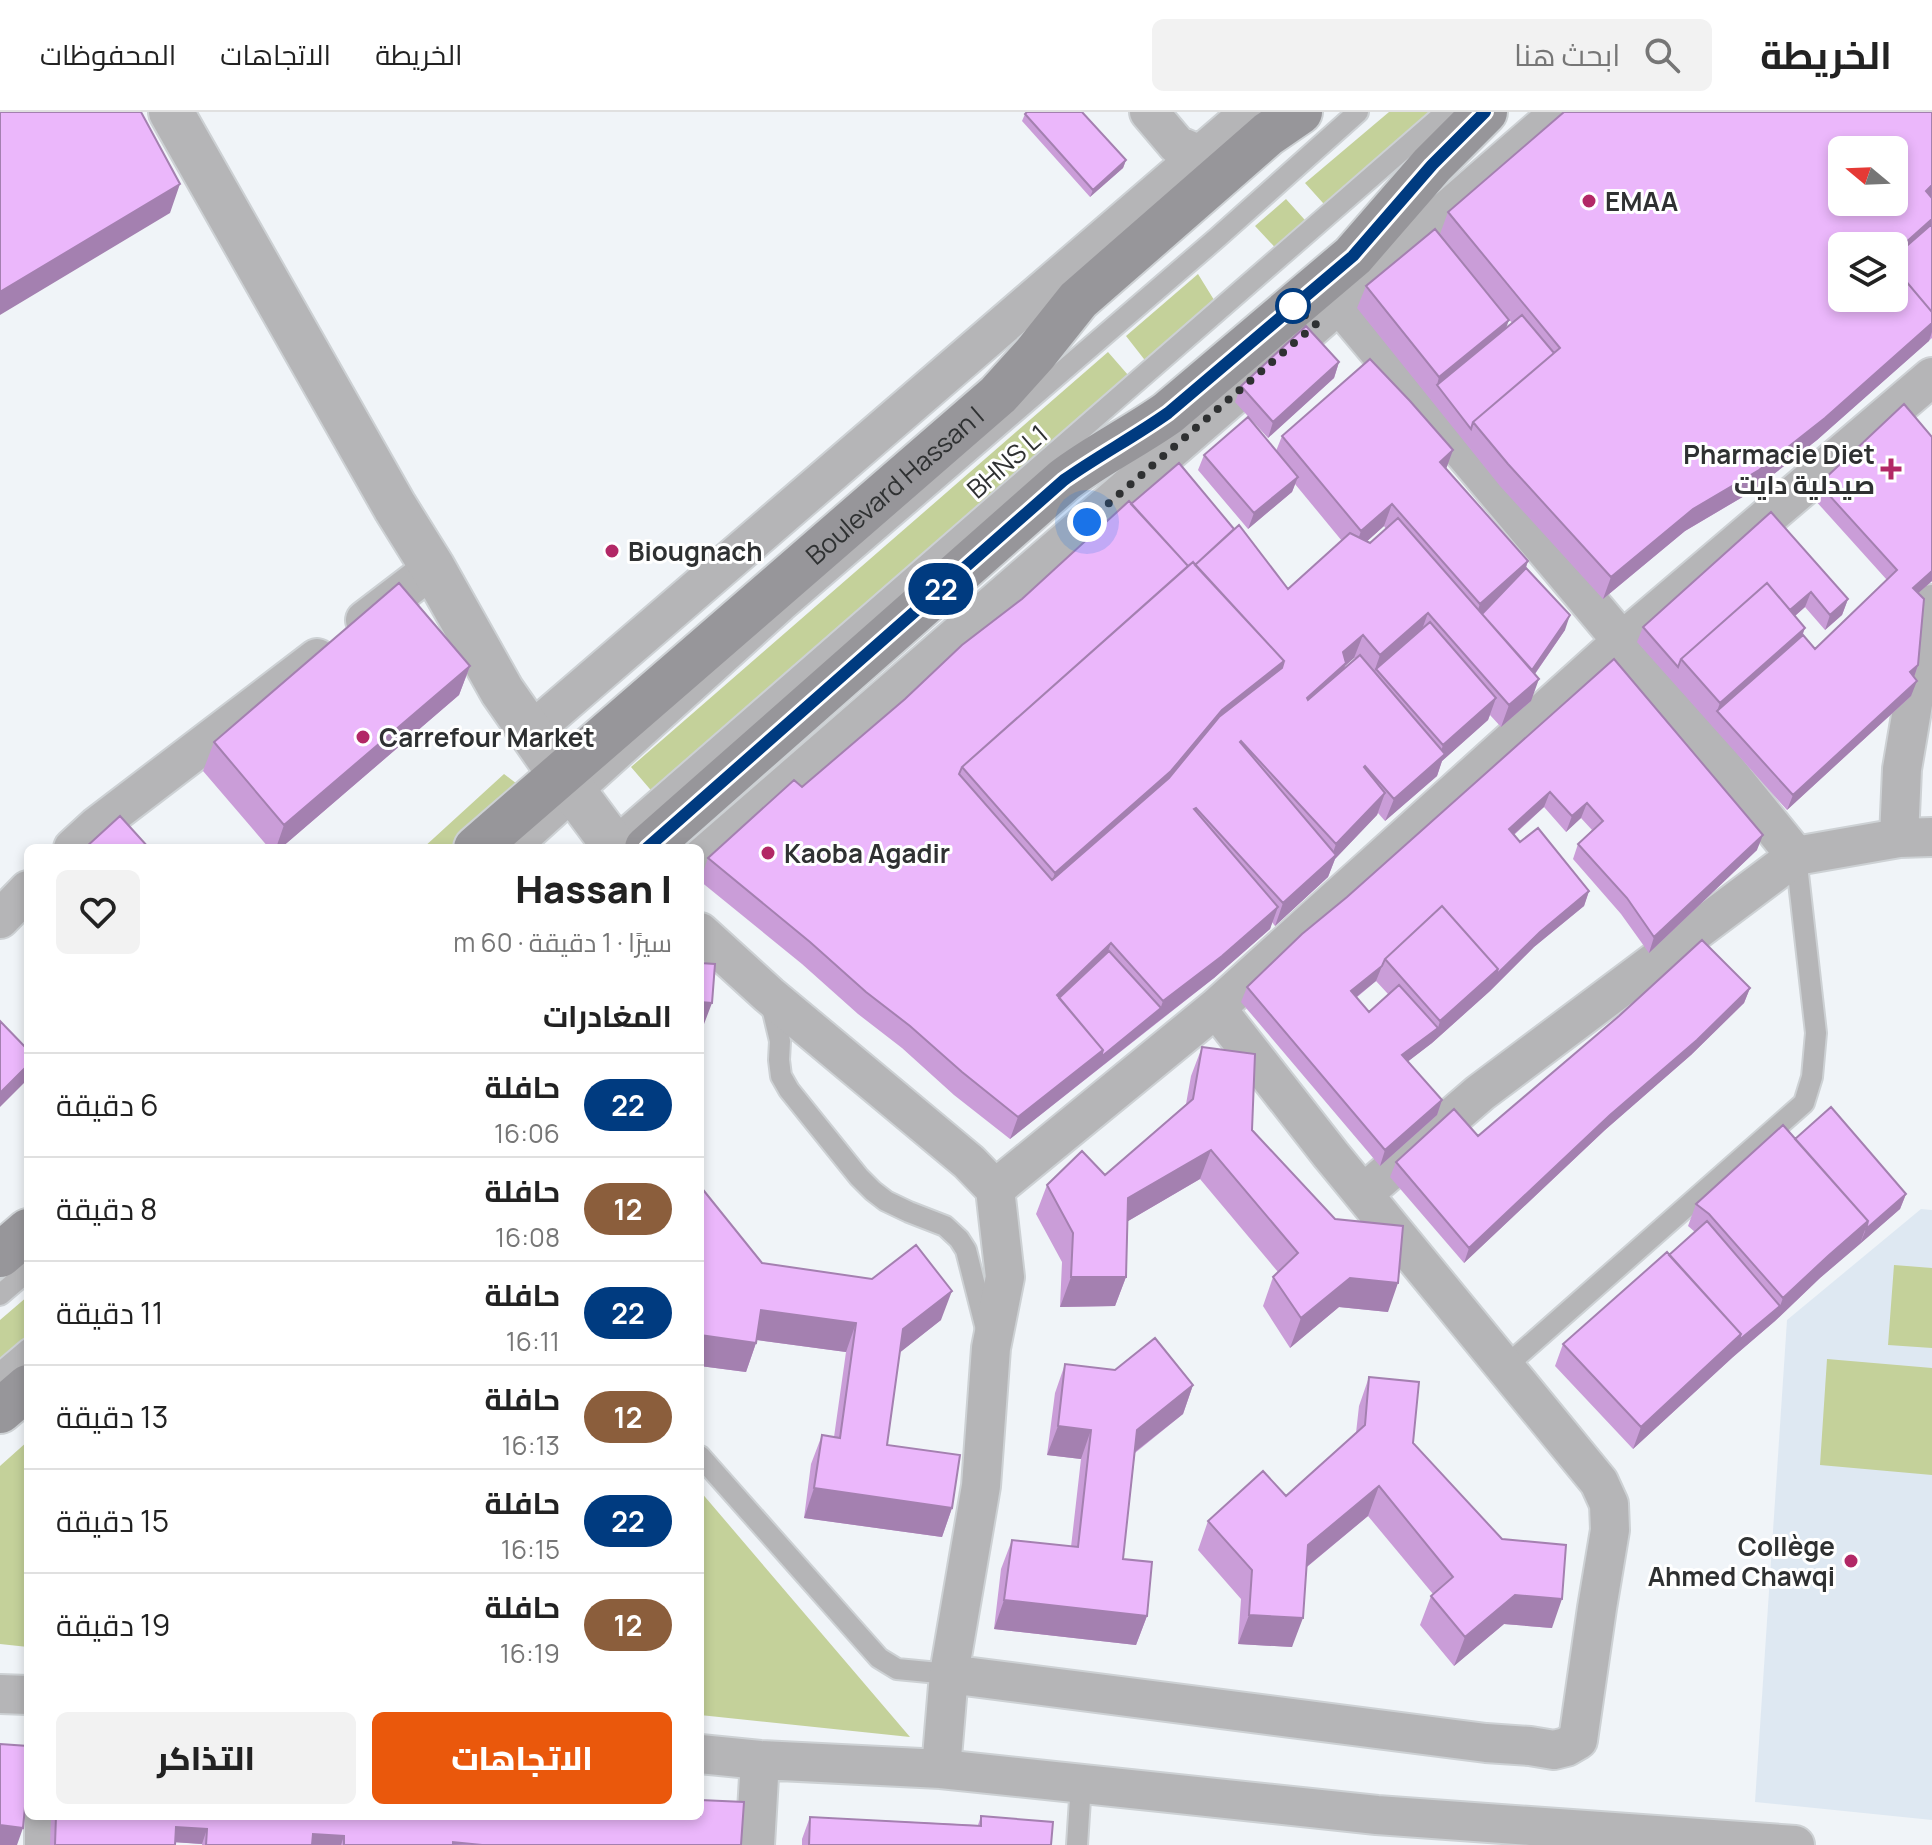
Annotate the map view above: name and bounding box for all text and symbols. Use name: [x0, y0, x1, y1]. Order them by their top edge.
search box: [1152, 19, 1712, 91]
text: الخريطة: [1760, 28, 1892, 80]
icon: search: [1640, 33, 1684, 77]
text: ابحث هنا: [1514, 34, 1620, 75]
text: المحفوظات: [40, 35, 176, 73]
text: الاتجاهات: [220, 35, 331, 73]
text: الخريطة: [375, 35, 463, 73]
north arrow: [1828, 136, 1908, 216]
map controls: [1828, 136, 1908, 312]
place label: EMAA: [1605, 183, 1678, 219]
marker: EMAA: [1580, 192, 1598, 210]
button: layers: [1828, 232, 1908, 312]
unlabelled marker: [1276, 289, 1310, 323]
street label: Boulevard Hassan I: [798, 398, 991, 572]
street label: BHNS L1: [959, 416, 1055, 506]
place label: Pharmacie Diet صيدلية دايت: [1683, 436, 1875, 502]
marker: Pharmacie Diet صيدلية دايت: [1882, 460, 1900, 478]
your location: [1067, 502, 1107, 542]
place label: Biougnach: [628, 533, 763, 569]
marker: Biougnach: [603, 542, 621, 560]
line badge: 22: [905, 563, 977, 615]
text: 22: [924, 570, 958, 608]
place label: Carrefour Market: [379, 719, 595, 755]
marker: Carrefour Market: [354, 728, 372, 746]
place label: Kaoba Agadir: [784, 835, 950, 871]
marker: Kaoba Agadir: [759, 844, 777, 862]
text: Hassan I: [515, 862, 672, 914]
button: heart: [56, 870, 140, 954]
text: سيرًا · 1 دقيقة · 60 m: [453, 924, 672, 960]
text: المغادرات: [543, 995, 672, 1036]
text: حافلة: [485, 1066, 560, 1107]
text: 6 دقيقة: [56, 1084, 159, 1125]
text: 22: [611, 1086, 645, 1124]
text: 16:06: [494, 1115, 560, 1151]
text: حافلة: [485, 1170, 560, 1211]
text: 8 دقيقة: [56, 1188, 157, 1229]
text: 12: [614, 1190, 642, 1228]
text: 16:08: [495, 1219, 560, 1255]
text: حافلة: [485, 1274, 560, 1315]
text: 11 دقيقة: [56, 1292, 163, 1333]
text: 22: [611, 1294, 645, 1332]
text: 16:11: [506, 1323, 560, 1359]
text: حافلة: [485, 1378, 560, 1419]
text: 13 دقيقة: [56, 1396, 168, 1437]
text: 12: [614, 1398, 642, 1436]
text: 16:13: [501, 1427, 560, 1463]
text: حافلة: [485, 1482, 560, 1523]
text: 15 دقيقة: [56, 1500, 169, 1541]
text: 22: [611, 1502, 645, 1540]
place label: Collège Ahmed Chawqi: [1648, 1528, 1835, 1594]
text: 16:15: [501, 1531, 560, 1567]
marker: Collège Ahmed Chawqi: [1842, 1552, 1860, 1570]
text: حافلة: [485, 1586, 560, 1627]
text: 19 دقيقة: [56, 1604, 170, 1645]
text: 12: [614, 1606, 642, 1644]
text: 16:19: [500, 1635, 560, 1671]
button: التذاكر: [56, 1712, 356, 1804]
button: الاتجاهات: [372, 1712, 672, 1804]

